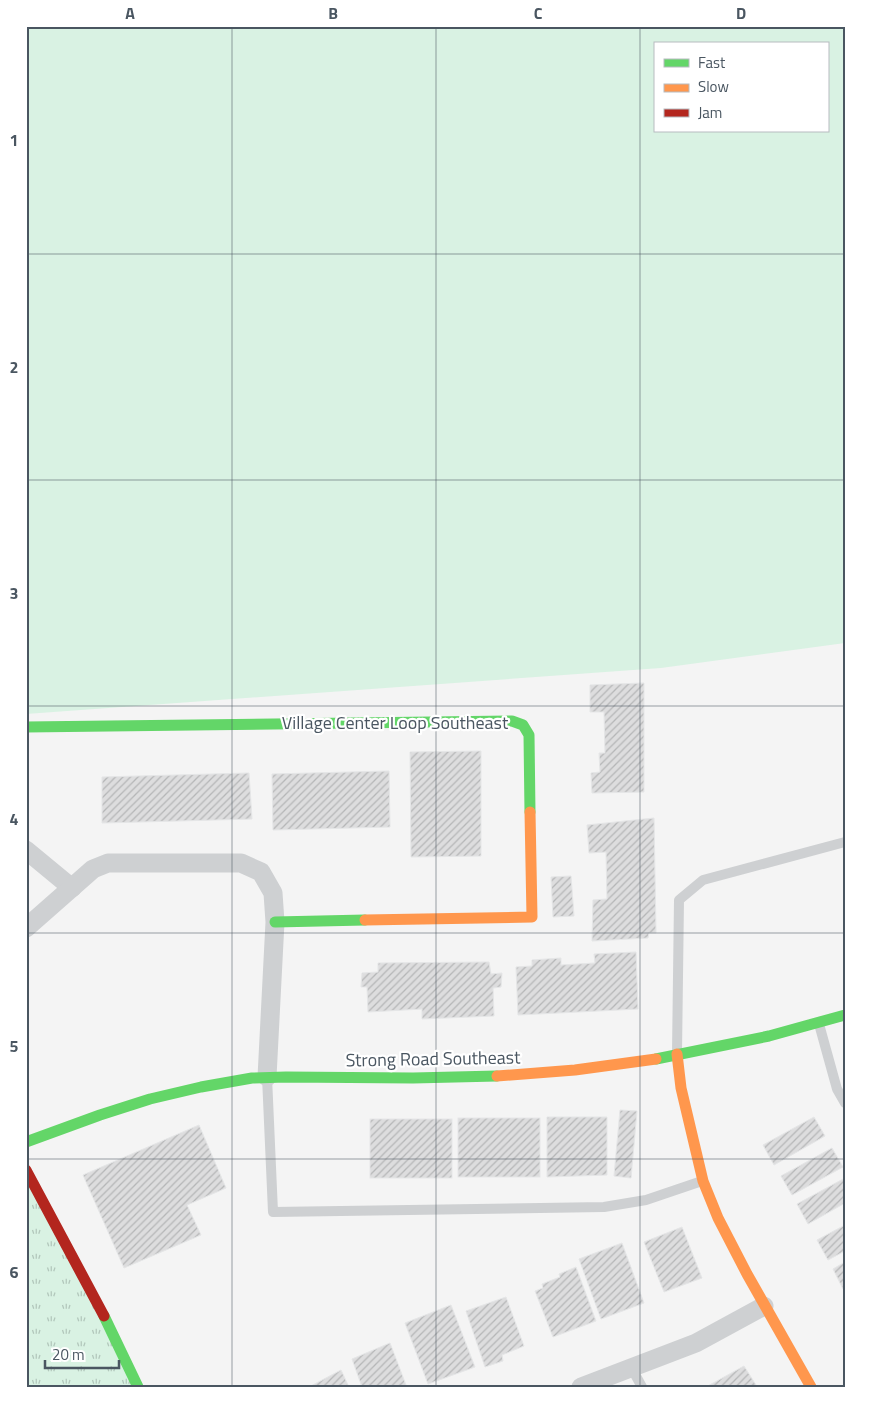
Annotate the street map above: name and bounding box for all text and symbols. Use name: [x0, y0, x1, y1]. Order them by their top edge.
text: A: [125, 1, 135, 25]
text: B: [328, 1, 338, 25]
text: C: [534, 1, 543, 25]
text: D: [736, 1, 746, 25]
legend: [654, 42, 828, 132]
text: Fast: [698, 51, 726, 74]
text: Slow: [698, 75, 729, 98]
text: Jam: [698, 101, 722, 124]
text: 1: [10, 128, 18, 152]
text: 2: [10, 355, 18, 379]
text: 3: [10, 581, 18, 605]
street label: Village Center Loop Southeast: [282, 709, 509, 736]
text: 4: [10, 807, 19, 831]
text: 5: [10, 1034, 19, 1058]
street label: Strong Road Southeast: [345, 1043, 521, 1074]
text: 6: [10, 1260, 19, 1284]
scale bar: [45, 1338, 119, 1370]
text: 20 m: [52, 1343, 85, 1366]

